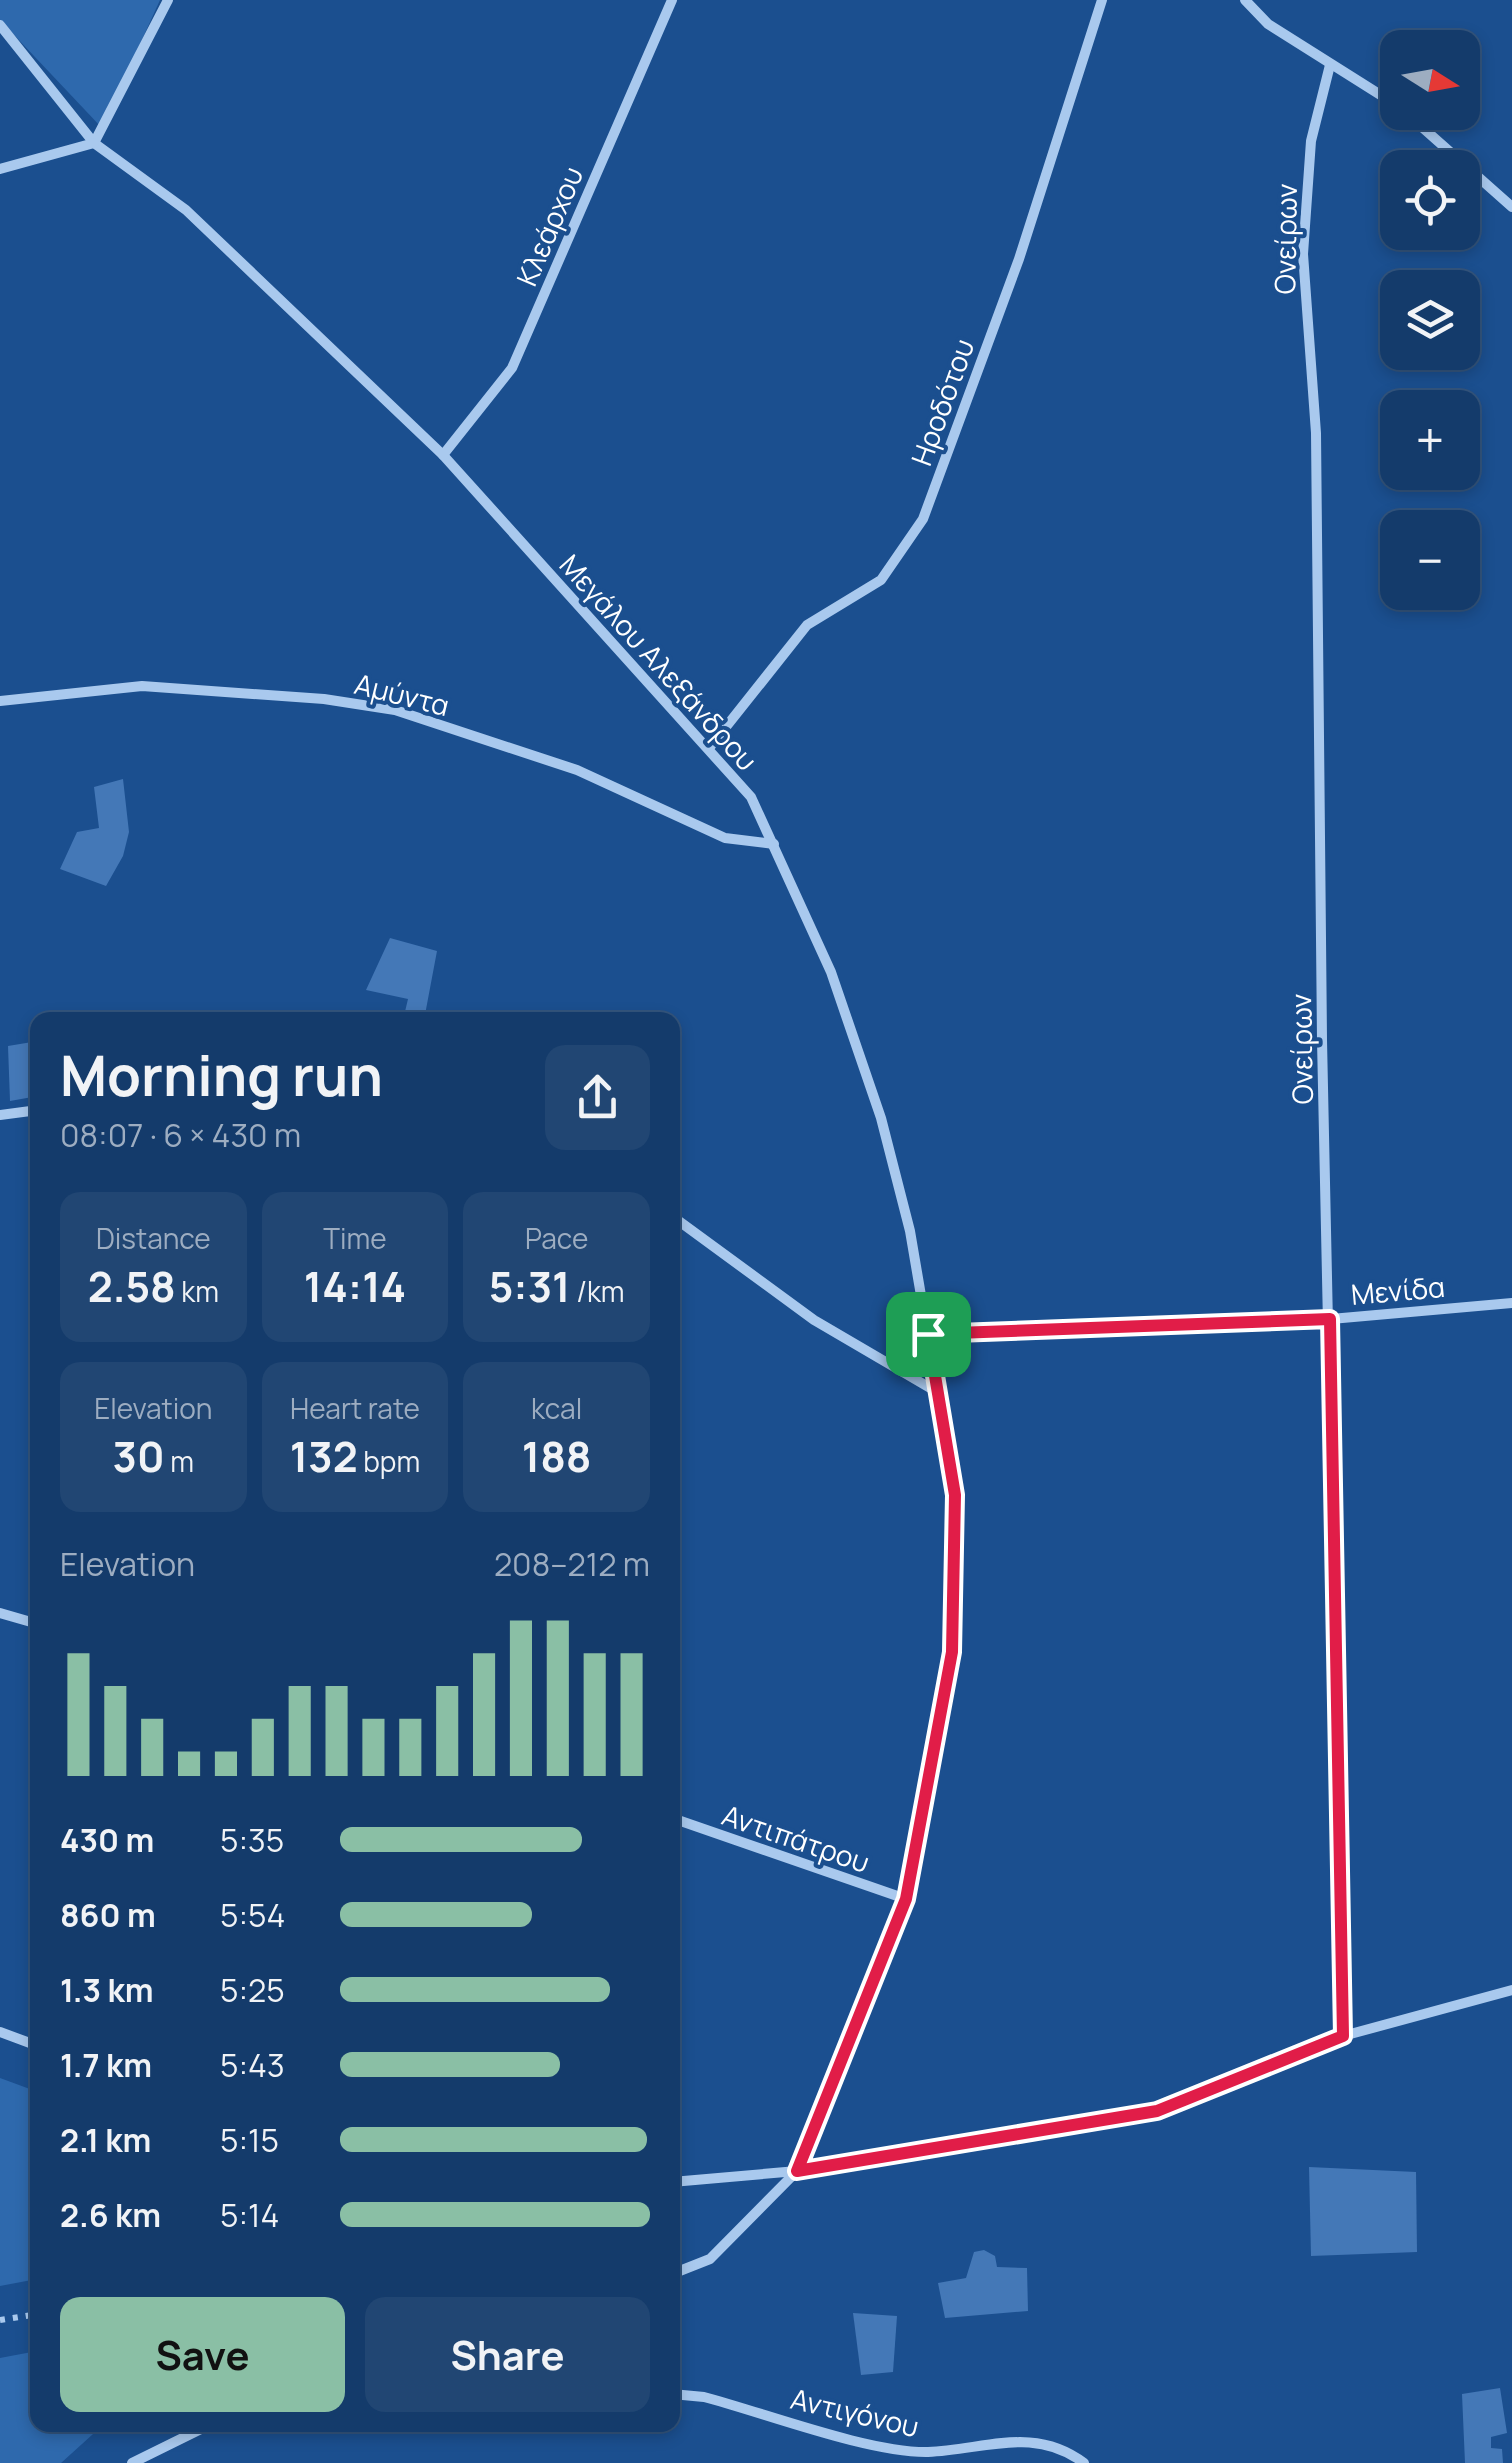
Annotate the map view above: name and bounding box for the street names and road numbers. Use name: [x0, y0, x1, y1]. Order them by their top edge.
street label: Κλεάρχου: [507, 161, 591, 291]
street label: Ονείρων: [1265, 183, 1305, 295]
street label: Ηροδότου: [902, 333, 982, 471]
street label: Μεγάλου Αλεξάνδρου: [552, 546, 766, 778]
street label: Αμύντα: [351, 664, 453, 724]
street label: Ονείρων: [1281, 993, 1321, 1105]
street label: Μενίδα: [1349, 1267, 1447, 1313]
street label: Αντιπάτρου: [717, 1795, 875, 1881]
street label: Αντιγόνου: [787, 2379, 923, 2445]

